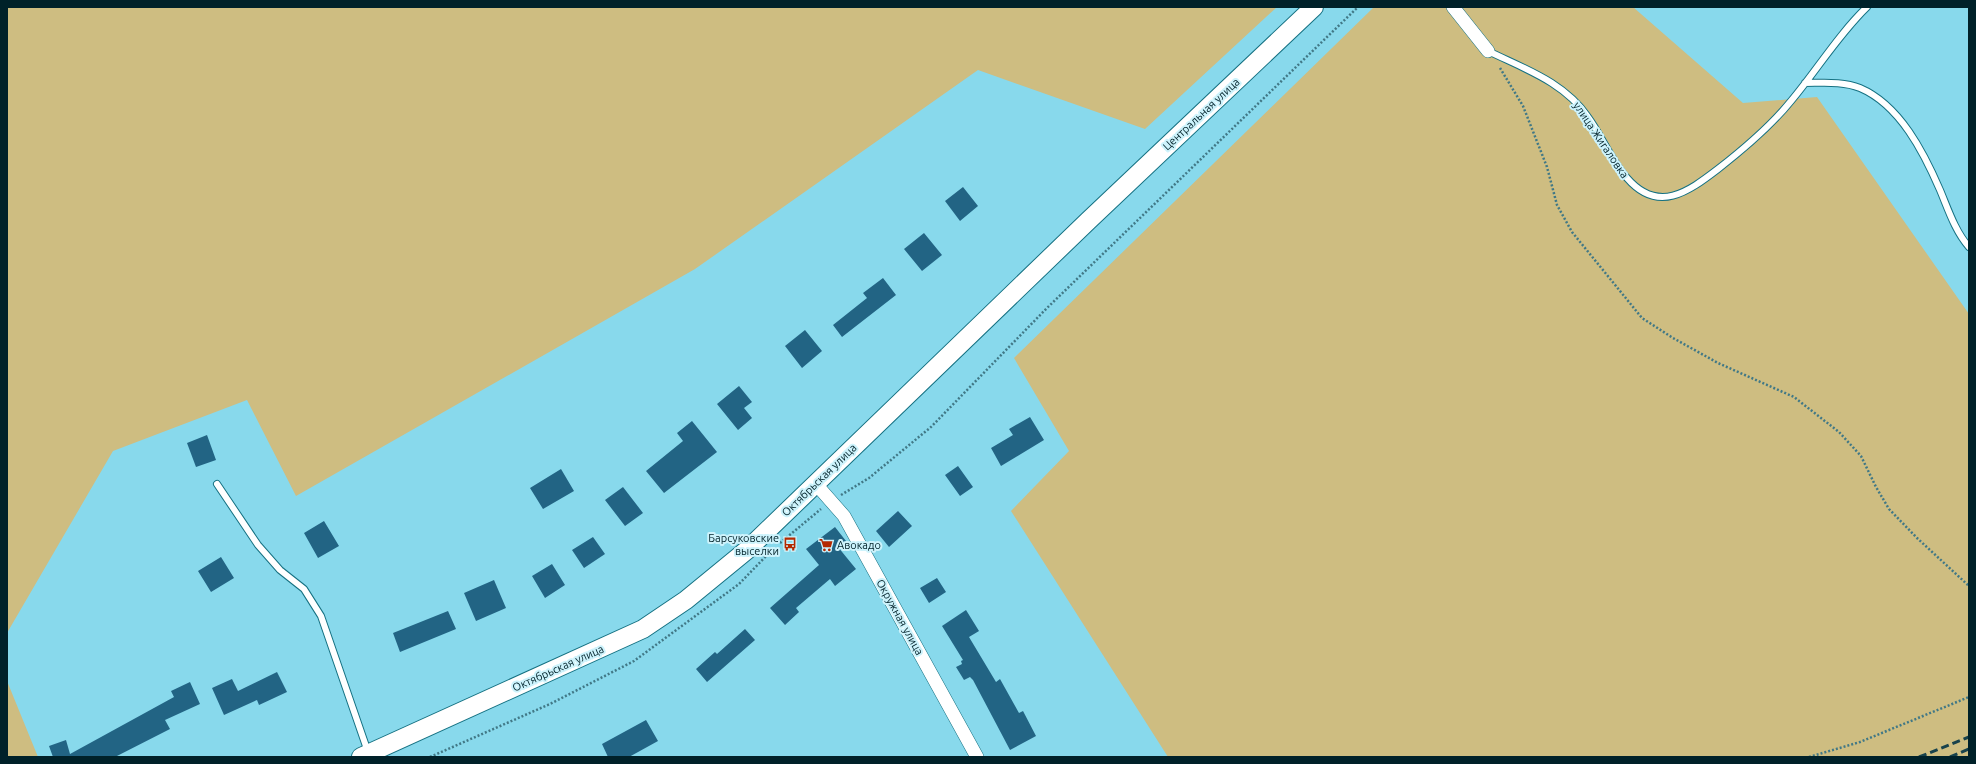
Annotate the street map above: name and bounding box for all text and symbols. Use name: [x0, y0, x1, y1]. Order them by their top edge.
street label: Центральная улица: [1160, 76, 1242, 152]
street label: улица Жигаловка: [1571, 100, 1631, 180]
street label: Октябрьская улица: [779, 441, 859, 519]
place label: Барсуковские выселки: [708, 532, 779, 557]
bus stop icon: Барсуковские выселки: [782, 536, 798, 552]
supermarket icon: Авокадо: [818, 537, 834, 553]
place label: Авокадо: [837, 539, 881, 551]
street label: Окружная улица: [874, 577, 926, 657]
street label: Октябрьская улица: [511, 642, 605, 694]

